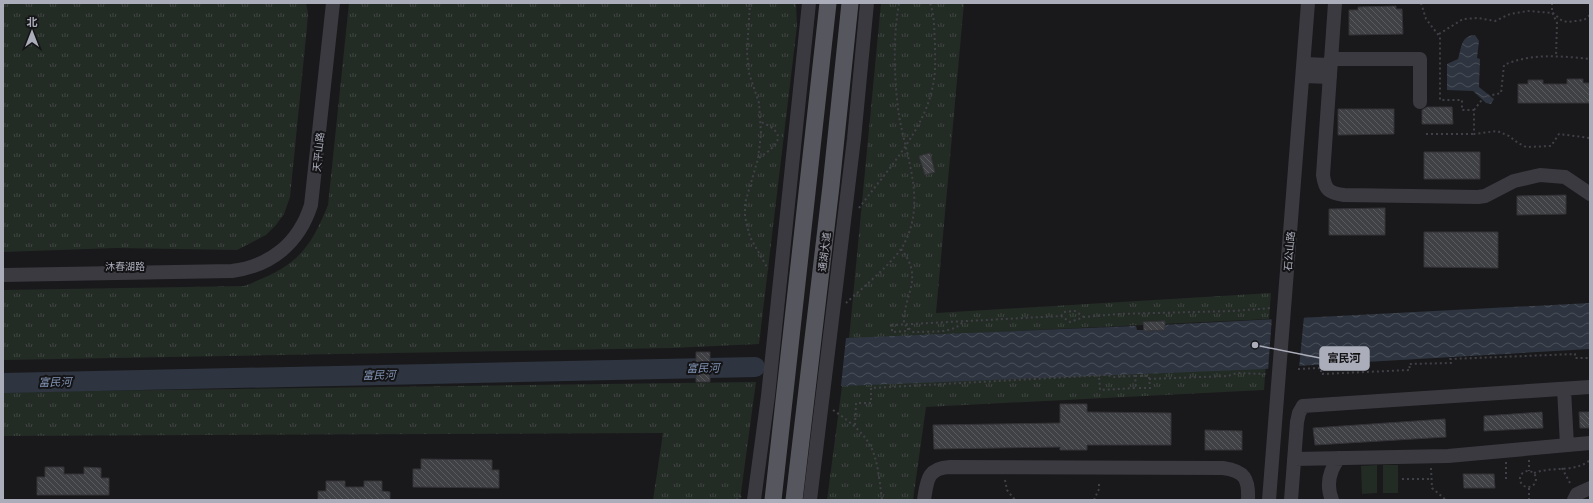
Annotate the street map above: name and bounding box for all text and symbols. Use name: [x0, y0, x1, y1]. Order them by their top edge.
north arrow: [12, 12, 52, 52]
text: 北: [27, 15, 38, 28]
street label: 天平山路: [310, 131, 326, 173]
street label: 通湖大道: [816, 231, 832, 273]
street label: 石公山路: [1281, 231, 1297, 271]
street label: 沐春湖路: [105, 260, 145, 272]
callout: 富民河: [1320, 347, 1369, 370]
text: 富民河: [1328, 351, 1361, 364]
water label: 富民河: [686, 361, 722, 374]
water label: 富民河: [362, 368, 398, 381]
water label: 富民河: [38, 375, 74, 388]

